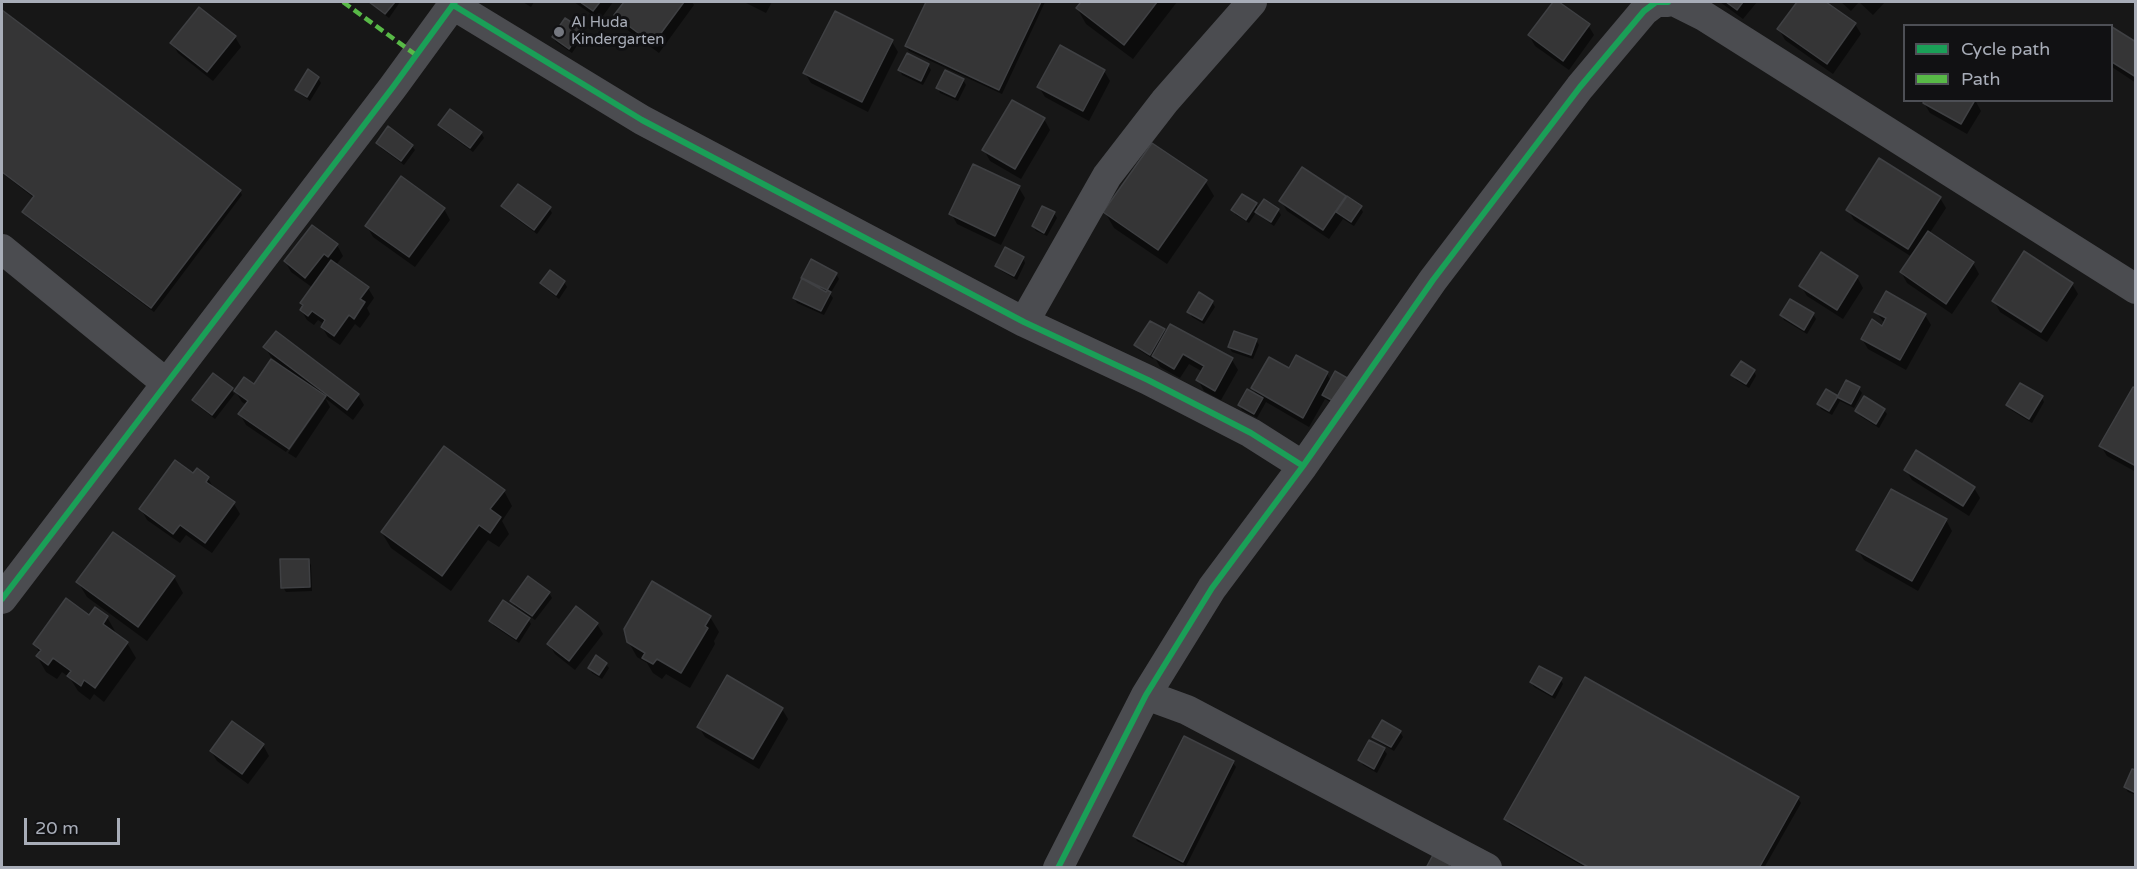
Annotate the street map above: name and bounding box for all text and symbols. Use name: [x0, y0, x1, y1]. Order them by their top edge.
place label: Al Huda Kindergarten: [571, 14, 664, 49]
legend: [1903, 24, 2113, 102]
marker: Al Huda Kindergarten: [552, 25, 566, 39]
text: Cycle path: [1961, 38, 2050, 60]
text: Path: [1961, 68, 2000, 90]
scale bar: [27, 806, 123, 844]
text: 20 m: [35, 817, 79, 839]

